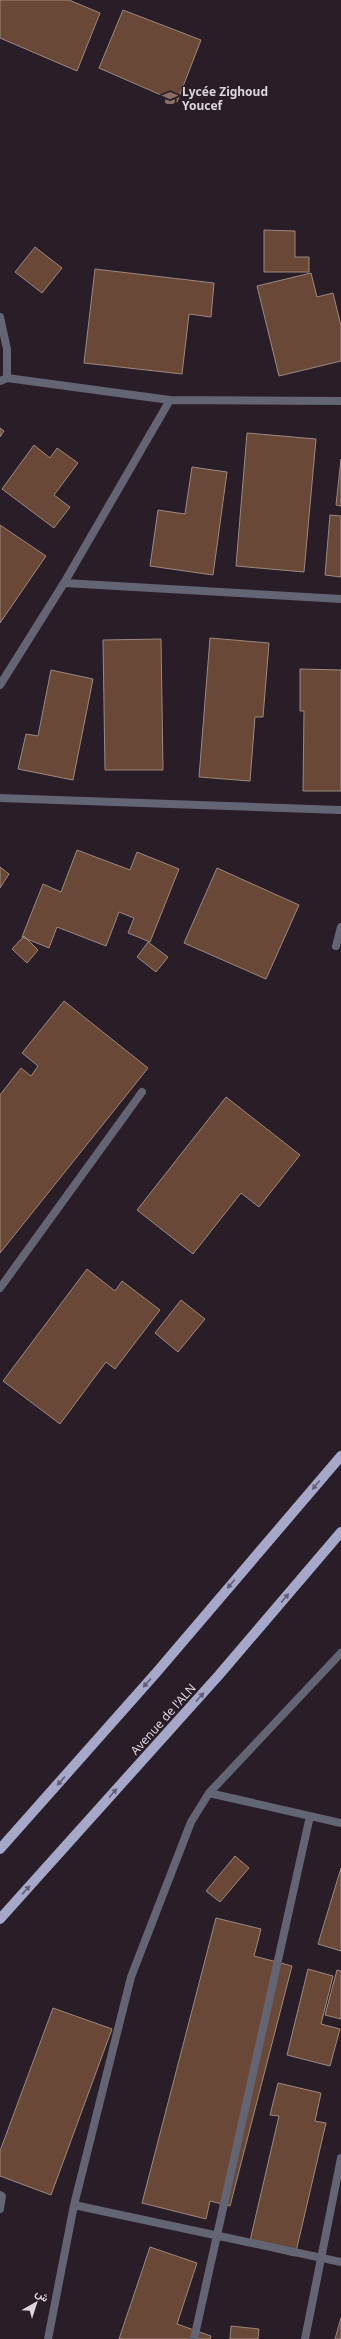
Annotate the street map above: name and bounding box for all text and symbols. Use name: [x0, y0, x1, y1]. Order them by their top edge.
place label: Lycée Zighoud Youcef: [182, 83, 268, 114]
school or university icon: Lycée Zighoud Youcef: [161, 89, 179, 107]
one-way arrow: [311, 1480, 320, 1491]
one-way arrow: [227, 1579, 236, 1590]
one-way arrow: [280, 1593, 289, 1603]
one-way arrow: [143, 1679, 152, 1688]
street label: Avenue de l'ALN: [126, 1680, 200, 1758]
one-way arrow: [195, 1692, 204, 1701]
one-way arrow: [56, 1775, 65, 1786]
one-way arrow: [108, 1789, 117, 1798]
one-way arrow: [21, 1885, 31, 1895]
north arrow: [16, 2283, 56, 2323]
text: ش: [33, 2285, 52, 2305]

